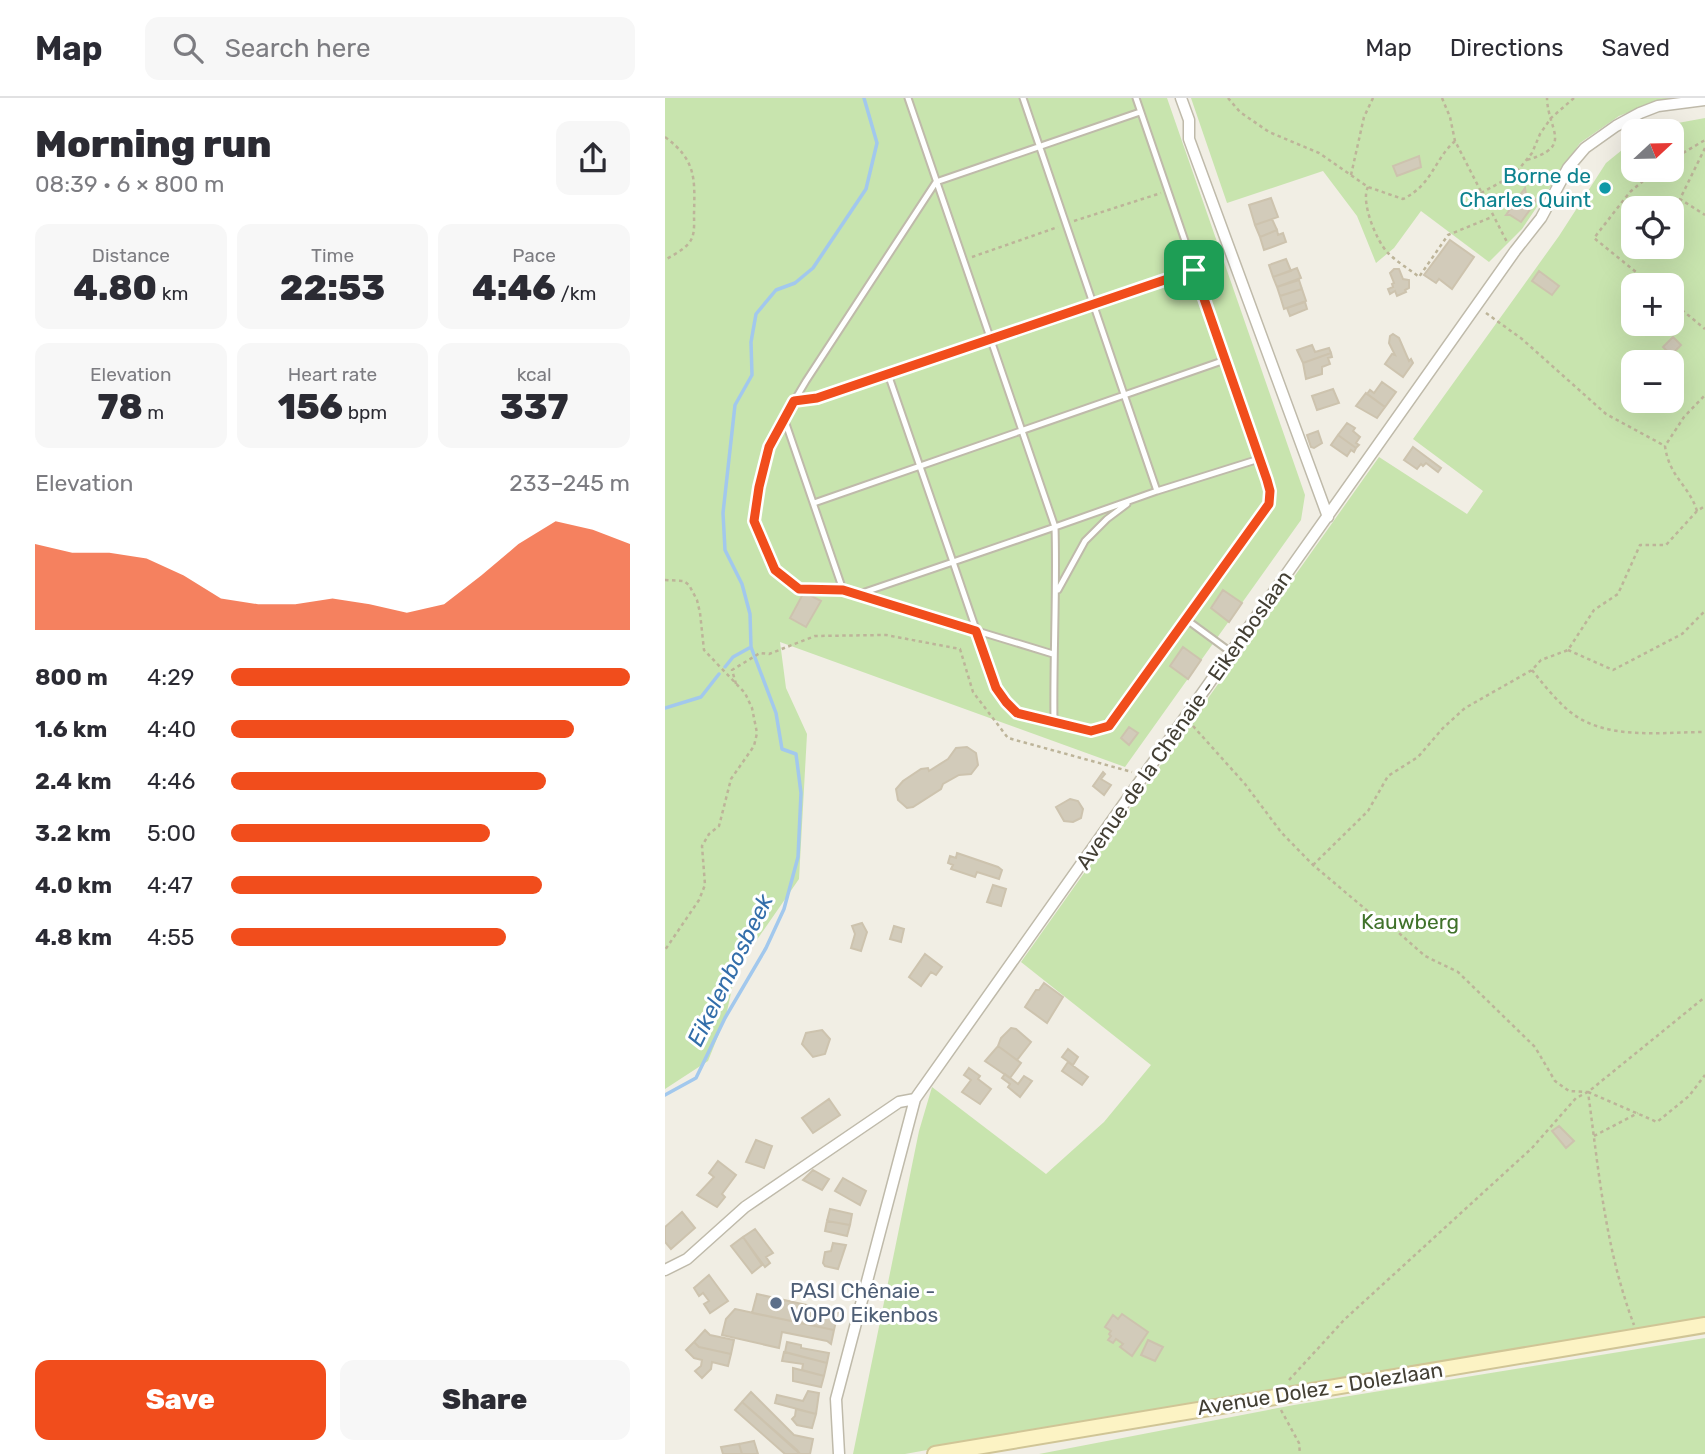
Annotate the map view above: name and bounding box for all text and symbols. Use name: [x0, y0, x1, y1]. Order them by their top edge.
search box: [145, 17, 635, 80]
text: Map: [35, 29, 103, 68]
icon: search: [169, 29, 207, 67]
text: Search here: [225, 33, 370, 64]
text: Map: [1365, 34, 1412, 62]
text: Directions: [1450, 34, 1563, 62]
text: Saved: [1601, 34, 1670, 62]
north arrow: [1621, 119, 1683, 182]
map controls: [1621, 119, 1684, 413]
text: Morning run: [35, 121, 272, 167]
button: share: [556, 121, 630, 195]
place label: Borne de Charles Quint: [1459, 163, 1591, 212]
text: 08:39 · 6 × 800 m: [35, 170, 224, 198]
marker: Borne de Charles Quint: [1597, 180, 1613, 196]
button: locate: [1621, 196, 1684, 259]
pin: [1164, 240, 1224, 300]
text: Distance: [92, 244, 170, 267]
text: Time: [311, 244, 354, 267]
text: Pace: [512, 244, 556, 267]
icon: arrive: [1175, 251, 1213, 289]
text: 4.80: [73, 267, 157, 309]
text: 22:53: [280, 267, 385, 309]
text: 4:46: [472, 267, 556, 309]
button: +: [1621, 273, 1684, 336]
text: km: [157, 282, 188, 305]
text: /km: [556, 282, 596, 305]
button: −: [1621, 350, 1684, 413]
text: Elevation: [90, 363, 172, 386]
text: Heart rate: [288, 363, 377, 386]
text: kcal: [517, 363, 552, 386]
text: 78: [97, 386, 143, 428]
text: 156: [278, 386, 343, 428]
text: 337: [500, 386, 569, 428]
text: m: [143, 401, 164, 424]
text: bpm: [343, 401, 387, 424]
text: Elevation: [35, 469, 134, 497]
text: 233–245 m: [509, 469, 630, 497]
street label: Avenue de la Chênaie - Eikenboslaan: [1070, 566, 1297, 874]
text: 800 m: [35, 663, 108, 691]
text: 4:29: [147, 663, 194, 691]
text: 1.6 km: [35, 715, 107, 743]
text: 4:40: [147, 715, 196, 743]
text: 2.4 km: [35, 767, 111, 795]
text: 4:46: [147, 767, 195, 795]
text: 3.2 km: [35, 819, 111, 847]
text: 5:00: [147, 819, 196, 847]
text: 4.0 km: [35, 871, 112, 899]
text: 4:47: [147, 871, 193, 899]
water label: Eikelenbosbeek: [681, 888, 779, 1051]
park label: Kauwberg: [1361, 909, 1459, 934]
text: 4.8 km: [35, 923, 112, 951]
text: 4:55: [147, 923, 195, 951]
place label: PASI Chênaie - VOPO Eikenbos: [790, 1278, 938, 1327]
marker: PASI Chênaie - VOPO Eikenbos: [768, 1295, 784, 1311]
street label: Avenue Dolez - Dolezlaan: [1195, 1357, 1444, 1420]
button: Save: [35, 1360, 326, 1440]
button: Share: [340, 1360, 630, 1440]

